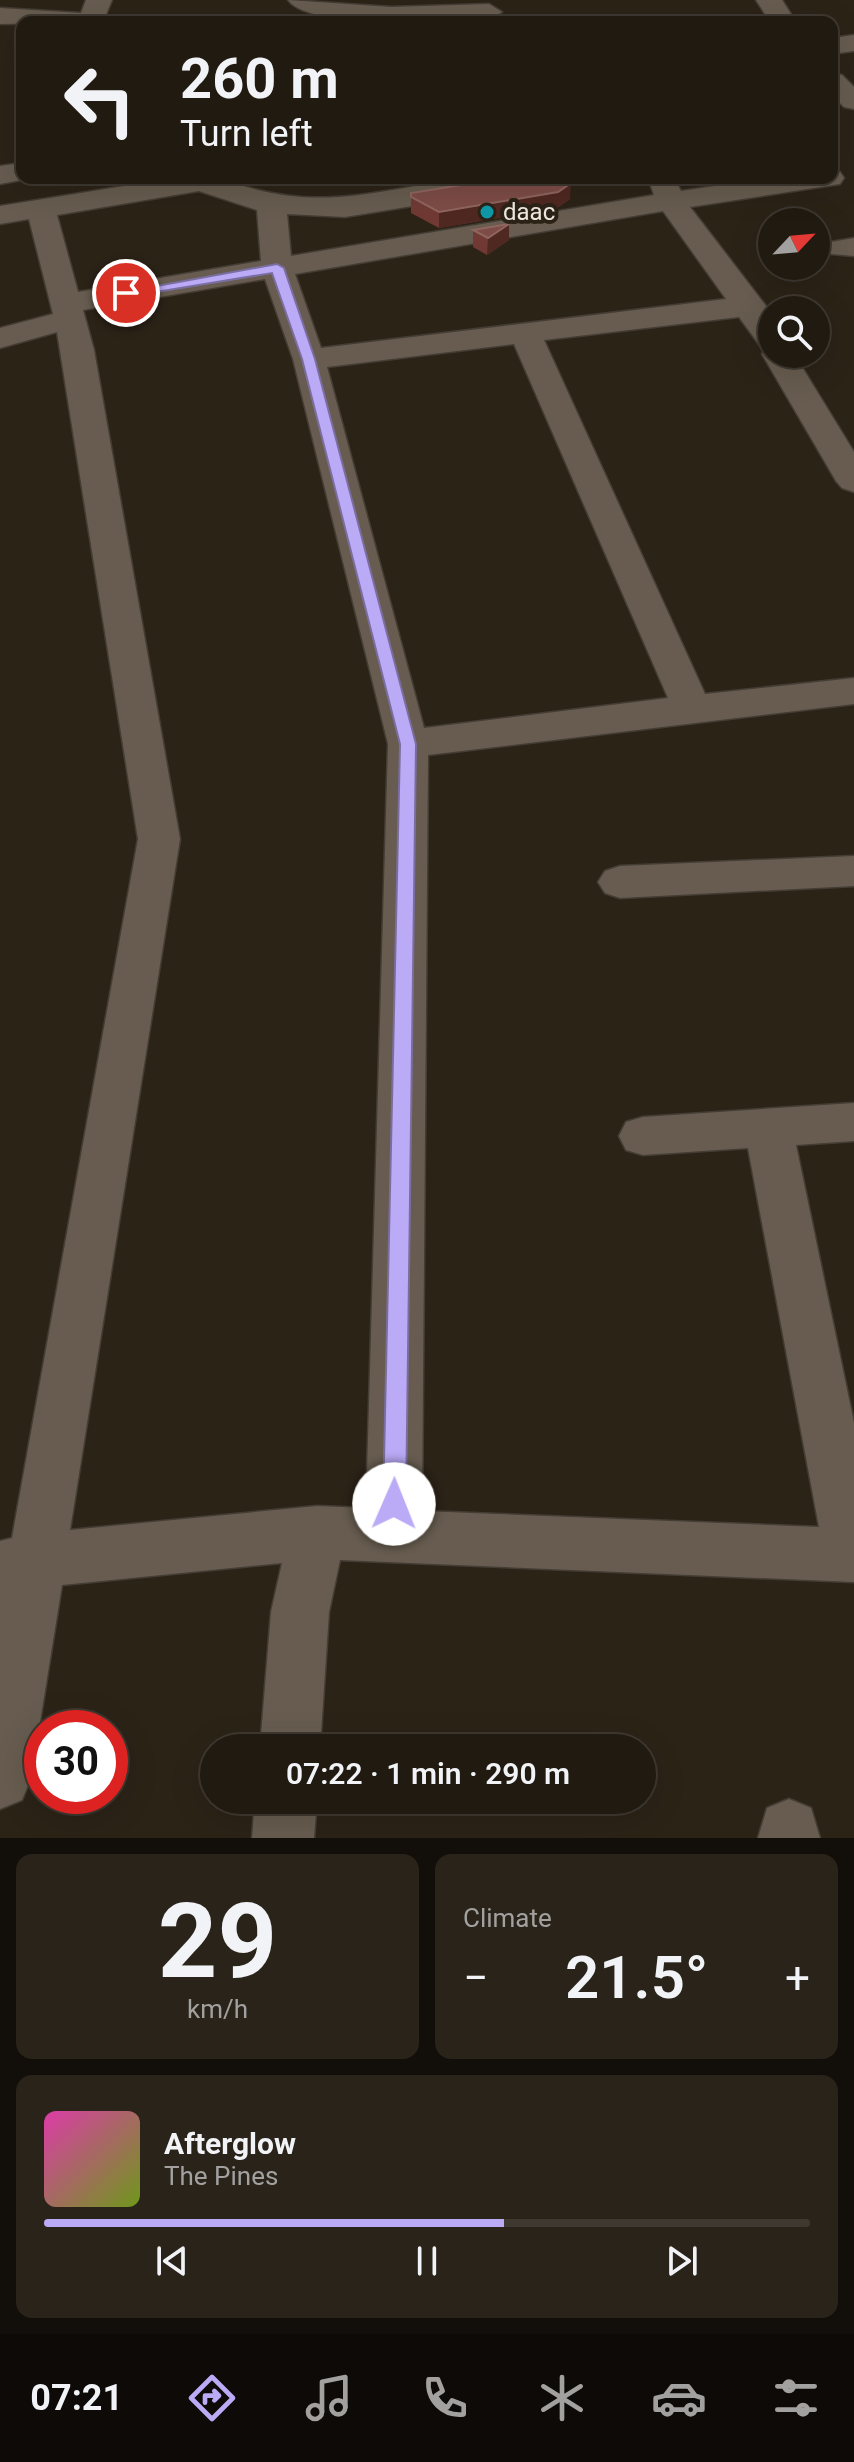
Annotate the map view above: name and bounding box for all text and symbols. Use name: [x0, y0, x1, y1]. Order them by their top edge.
text: 260 m: [180, 46, 339, 112]
icon: left: [48, 48, 152, 152]
text: Turn left: [180, 113, 313, 155]
place label: daac: [503, 198, 555, 226]
marker: daac: [478, 203, 496, 221]
north arrow: [758, 208, 830, 280]
map controls: [758, 208, 830, 368]
pin: [92, 259, 160, 327]
icon: arrive: [104, 271, 148, 315]
button: search: [758, 296, 830, 368]
position arrow: [352, 1462, 436, 1546]
speed limit sign: 30: [24, 1710, 128, 1814]
text: 07:22 · 1 min · 290 m: [286, 1756, 570, 1791]
text: 29: [158, 1881, 277, 2002]
text: Climate: [463, 1903, 552, 1933]
text: 21.5°: [565, 1942, 708, 2013]
text: −: [463, 1952, 488, 2004]
text: +: [785, 1952, 810, 2004]
text: km/h: [187, 1994, 248, 2024]
text: Afterglow: [164, 2126, 296, 2161]
text: The Pines: [164, 2161, 278, 2191]
icon: previous: [150, 2239, 194, 2283]
icon: pause: [405, 2239, 449, 2283]
icon: next: [660, 2239, 704, 2283]
icon: directions: [184, 2370, 240, 2426]
icon: music: [301, 2370, 357, 2426]
icon: phone: [417, 2370, 473, 2426]
icon: climate: [534, 2370, 590, 2426]
icon: car: [651, 2370, 707, 2426]
icon: filters: [768, 2370, 824, 2426]
text: 07:21: [30, 2377, 123, 2419]

